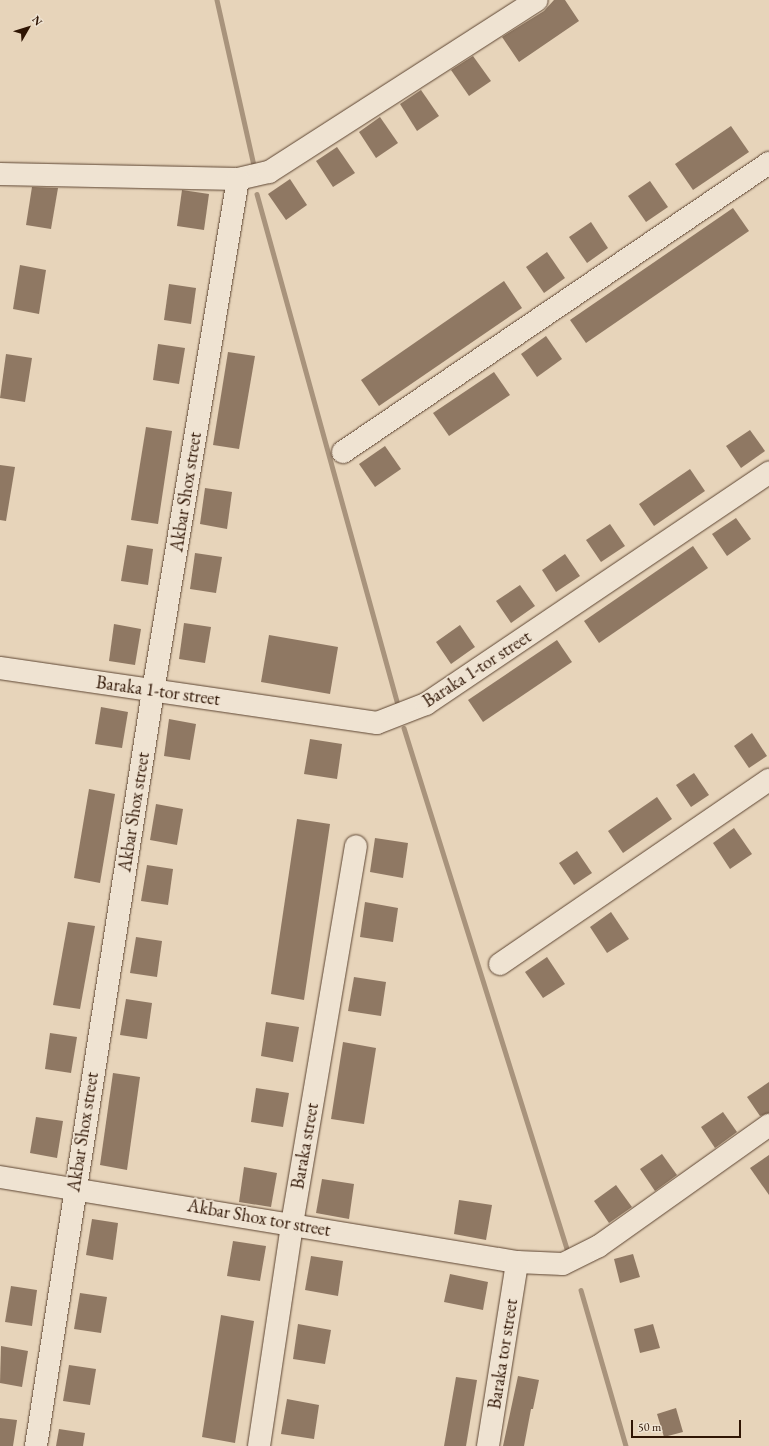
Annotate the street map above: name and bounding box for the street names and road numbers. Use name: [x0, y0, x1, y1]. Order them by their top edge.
street label: Akbar Shox street: [166, 431, 206, 553]
street label: Baraka 1-tor street: [419, 626, 535, 712]
street label: Baraka 1-tor street: [95, 672, 221, 710]
street label: Akbar Shox street: [114, 751, 154, 873]
street label: Akbar Shox street: [63, 1071, 103, 1193]
street label: Baraka street: [287, 1101, 323, 1191]
street label: Akbar Shox tor street: [186, 1195, 332, 1241]
street label: Baraka tor street: [484, 1297, 522, 1411]

